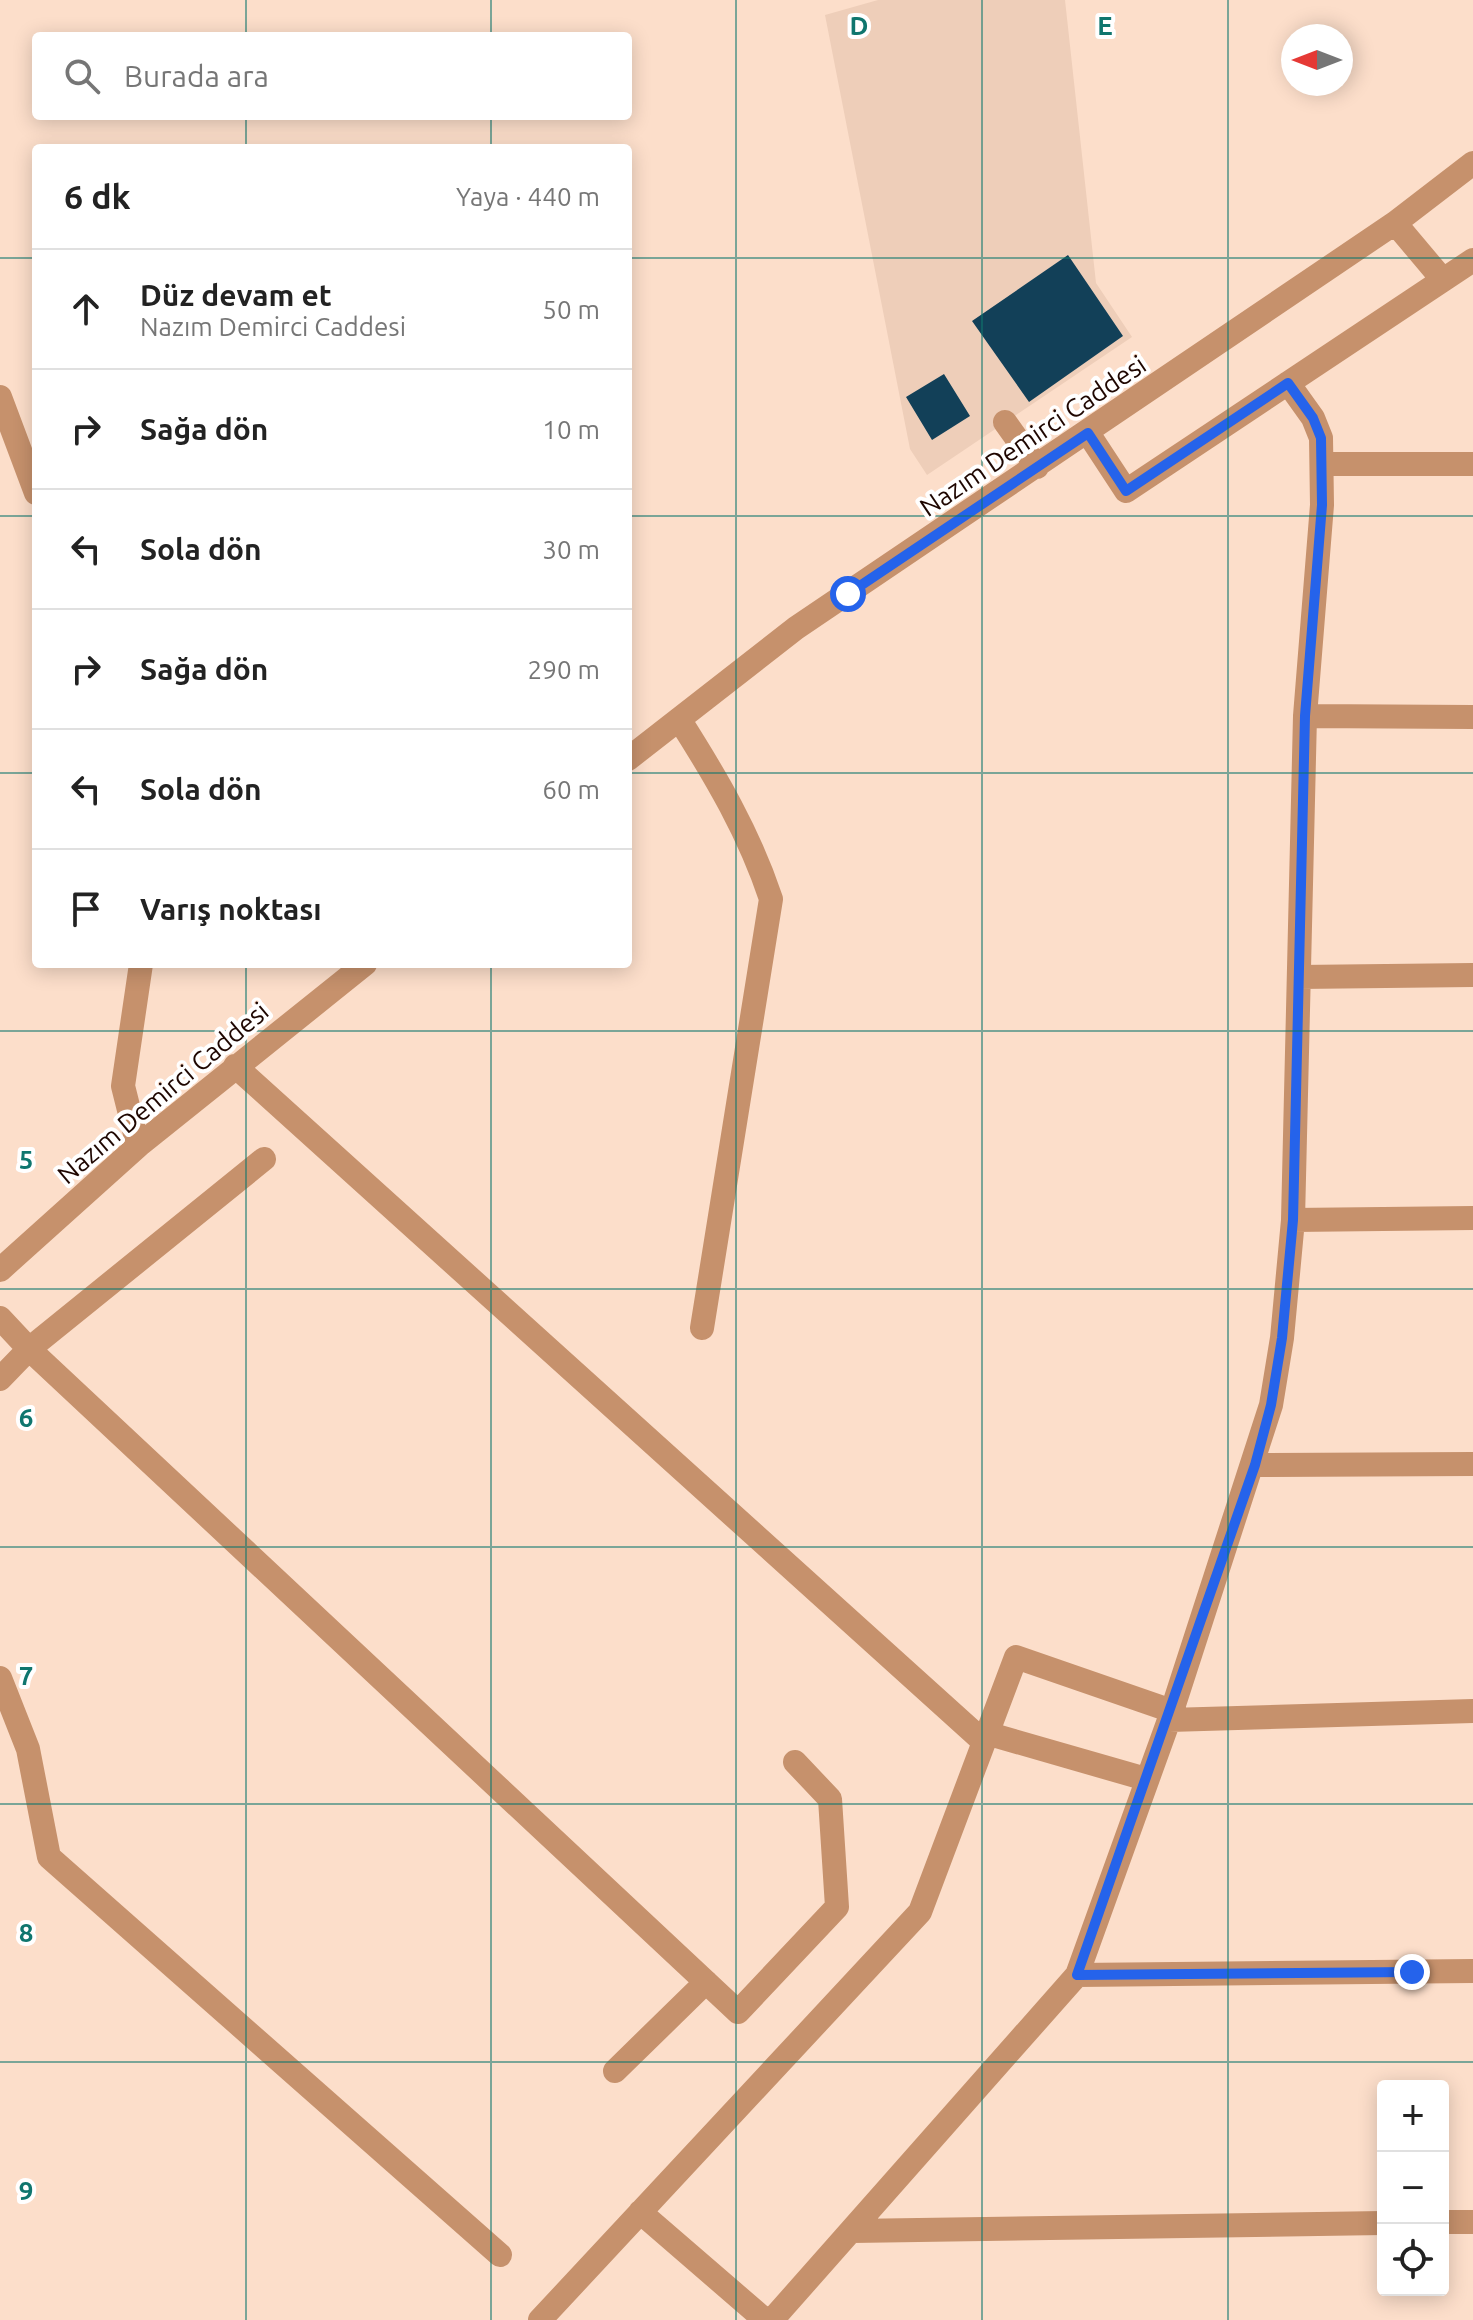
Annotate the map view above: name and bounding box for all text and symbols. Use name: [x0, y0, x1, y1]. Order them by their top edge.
text: D: [850, 11, 868, 40]
text: E: [1097, 11, 1113, 40]
north arrow: [1281, 24, 1353, 96]
search box: [32, 32, 632, 120]
icon: search: [60, 54, 104, 98]
text: Burada ara: [124, 59, 269, 93]
text: 6 dk: [64, 177, 131, 215]
text: Yaya · 440 m: [456, 182, 600, 211]
text: Düz devam et: [140, 278, 332, 312]
icon: ahead: [64, 287, 108, 331]
text: 50 m: [542, 295, 600, 324]
text: Nazım Demirci Caddesi: [140, 312, 406, 341]
street label: Nazım Demirci Caddesi: [914, 349, 1151, 522]
icon: right: [64, 407, 108, 451]
text: Sağa dön: [140, 412, 268, 446]
text: 10 m: [542, 415, 600, 444]
icon: left: [64, 527, 108, 571]
text: Sola dön: [140, 532, 262, 566]
text: 30 m: [542, 535, 600, 564]
route start: [830, 576, 866, 612]
icon: right: [64, 647, 108, 691]
text: Sağa dön: [140, 652, 268, 686]
text: 290 m: [528, 655, 600, 684]
icon: left: [64, 767, 108, 811]
text: Sola dön: [140, 772, 262, 806]
text: 60 m: [542, 775, 600, 804]
icon: arrive: [64, 887, 108, 931]
text: Varış noktası: [140, 892, 322, 926]
street label: Nazım Demirci Caddesi: [51, 996, 274, 1189]
text: 5: [19, 1145, 33, 1174]
text: 6: [19, 1403, 33, 1432]
text: 7: [19, 1661, 33, 1690]
text: 8: [19, 1918, 33, 1947]
route end: [1394, 1954, 1430, 1990]
map controls: [1377, 2080, 1449, 2296]
button: +: [1377, 2080, 1449, 2152]
button: −: [1377, 2152, 1449, 2224]
text: 9: [19, 2176, 33, 2205]
button: locate: [1377, 2224, 1449, 2296]

